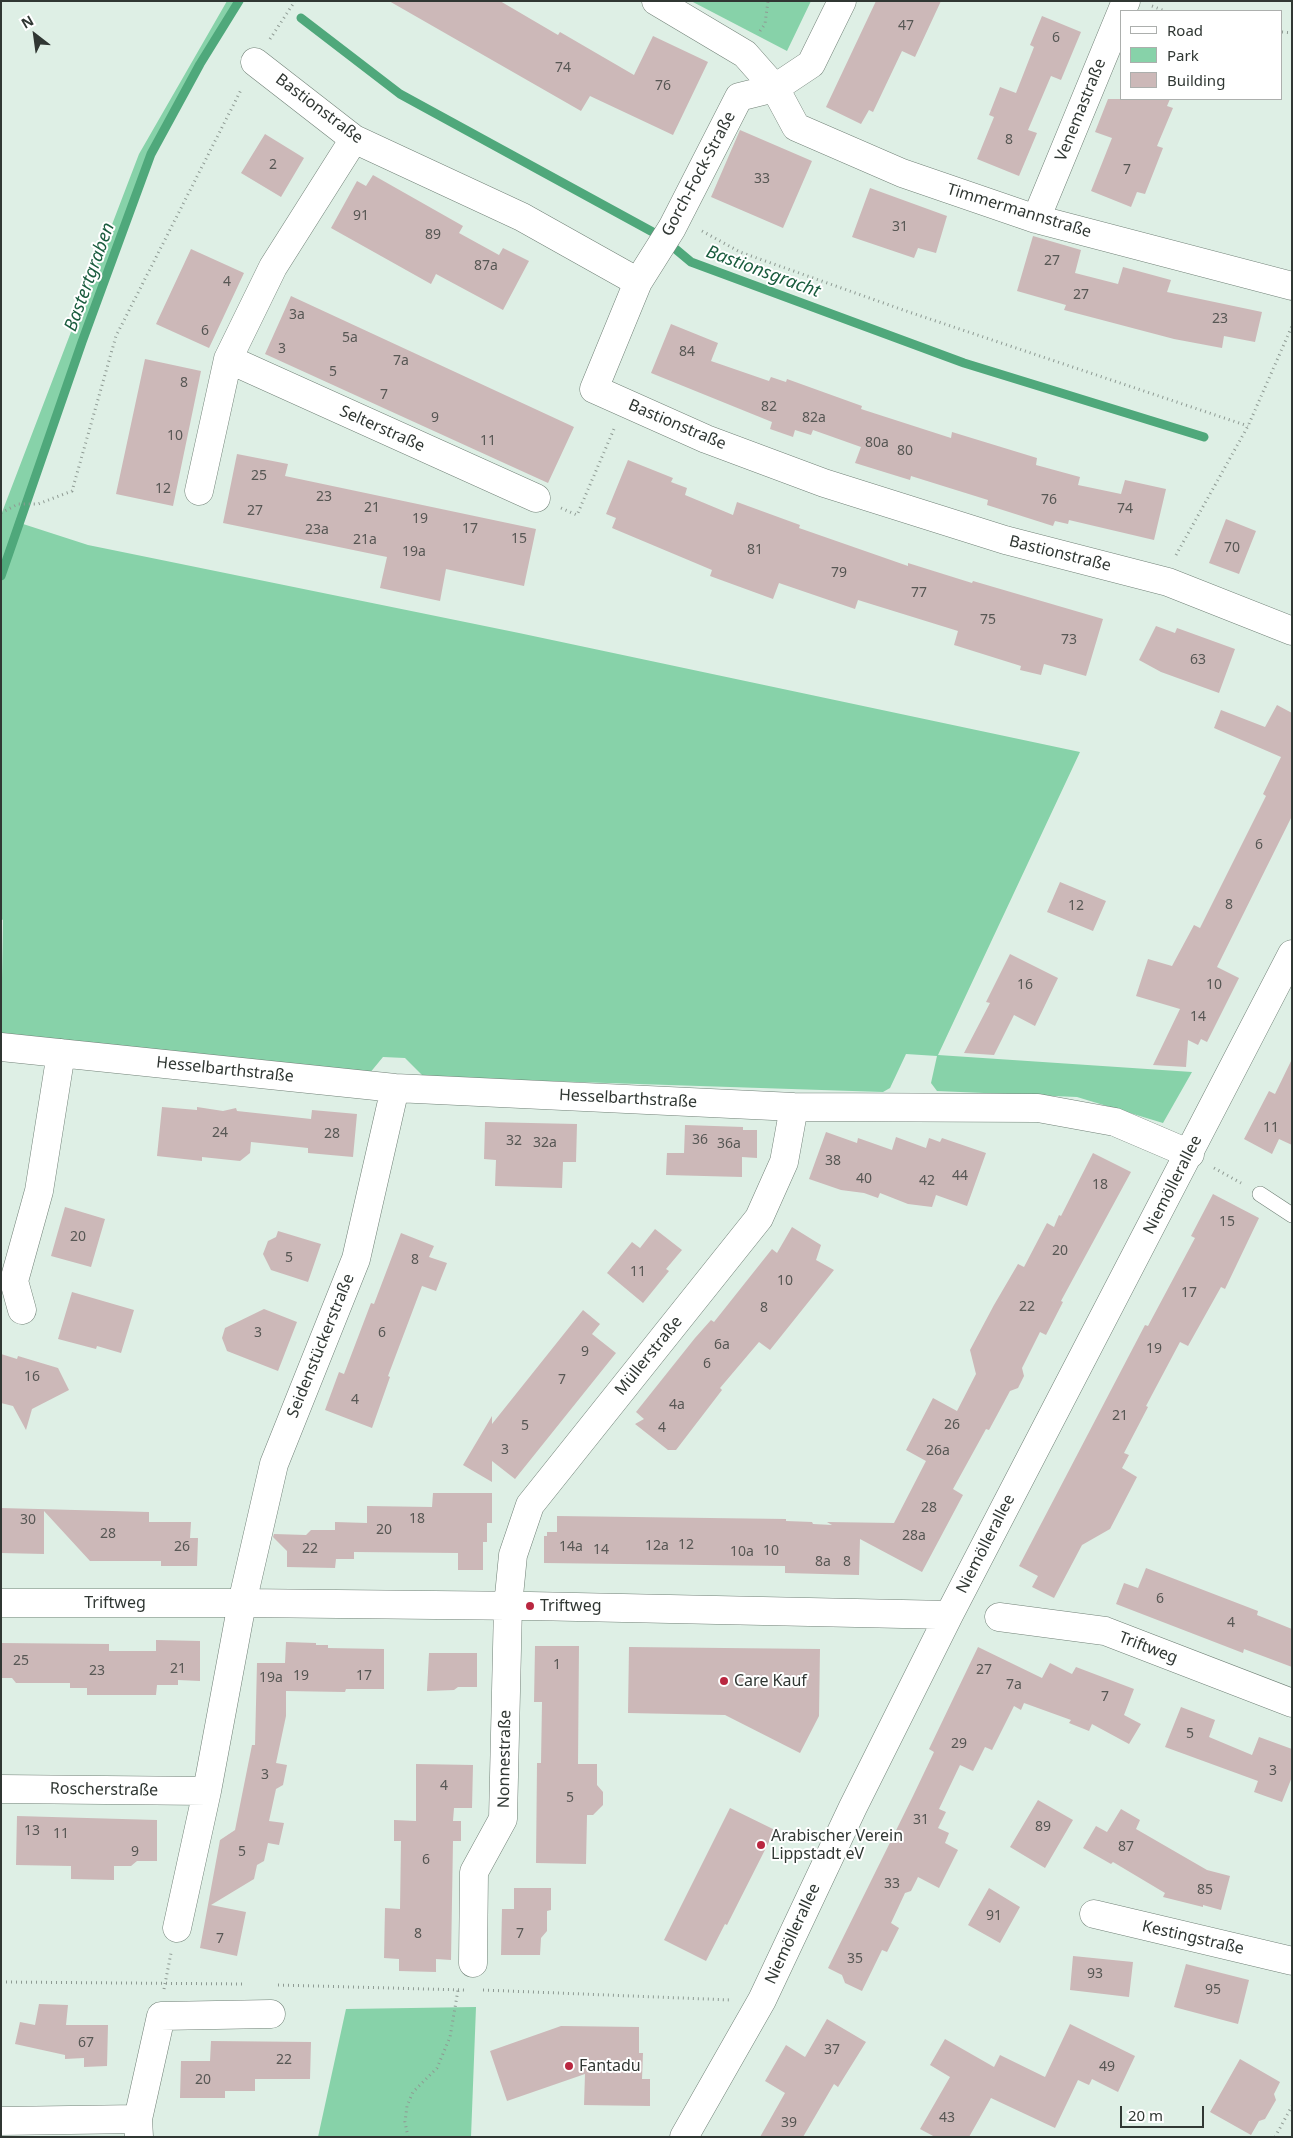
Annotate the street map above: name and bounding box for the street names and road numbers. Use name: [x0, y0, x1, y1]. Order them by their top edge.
street label: Venemastraße: [1052, 56, 1110, 164]
street label: Bastionstraße: [272, 70, 366, 148]
street label: Gorch-Fock-Straße: [658, 108, 740, 240]
street label: Timmermannstraße: [944, 180, 1094, 242]
street label: Bastionstraße: [625, 396, 729, 454]
street label: Selterstraße: [336, 402, 428, 456]
street label: Bastionstraße: [1007, 532, 1113, 576]
street label: Hesselbarthstraße: [155, 1053, 295, 1087]
street label: Hesselbarthstraße: [558, 1086, 698, 1112]
street label: Niemöllerallee: [1140, 1132, 1206, 1238]
street label: Seidenstückerstraße: [283, 1271, 359, 1421]
street label: Müllerstraße: [611, 1313, 687, 1399]
street label: Niemöllerallee: [953, 1491, 1019, 1597]
street label: Triftweg: [84, 1593, 146, 1613]
street label: Triftweg: [1116, 1628, 1180, 1668]
street label: Nonnestraße: [495, 1710, 515, 1808]
street label: Roscherstraße: [50, 1779, 158, 1801]
street label: Niemöllerallee: [761, 1881, 825, 1987]
street label: Kestingstraße: [1140, 1917, 1246, 1959]

